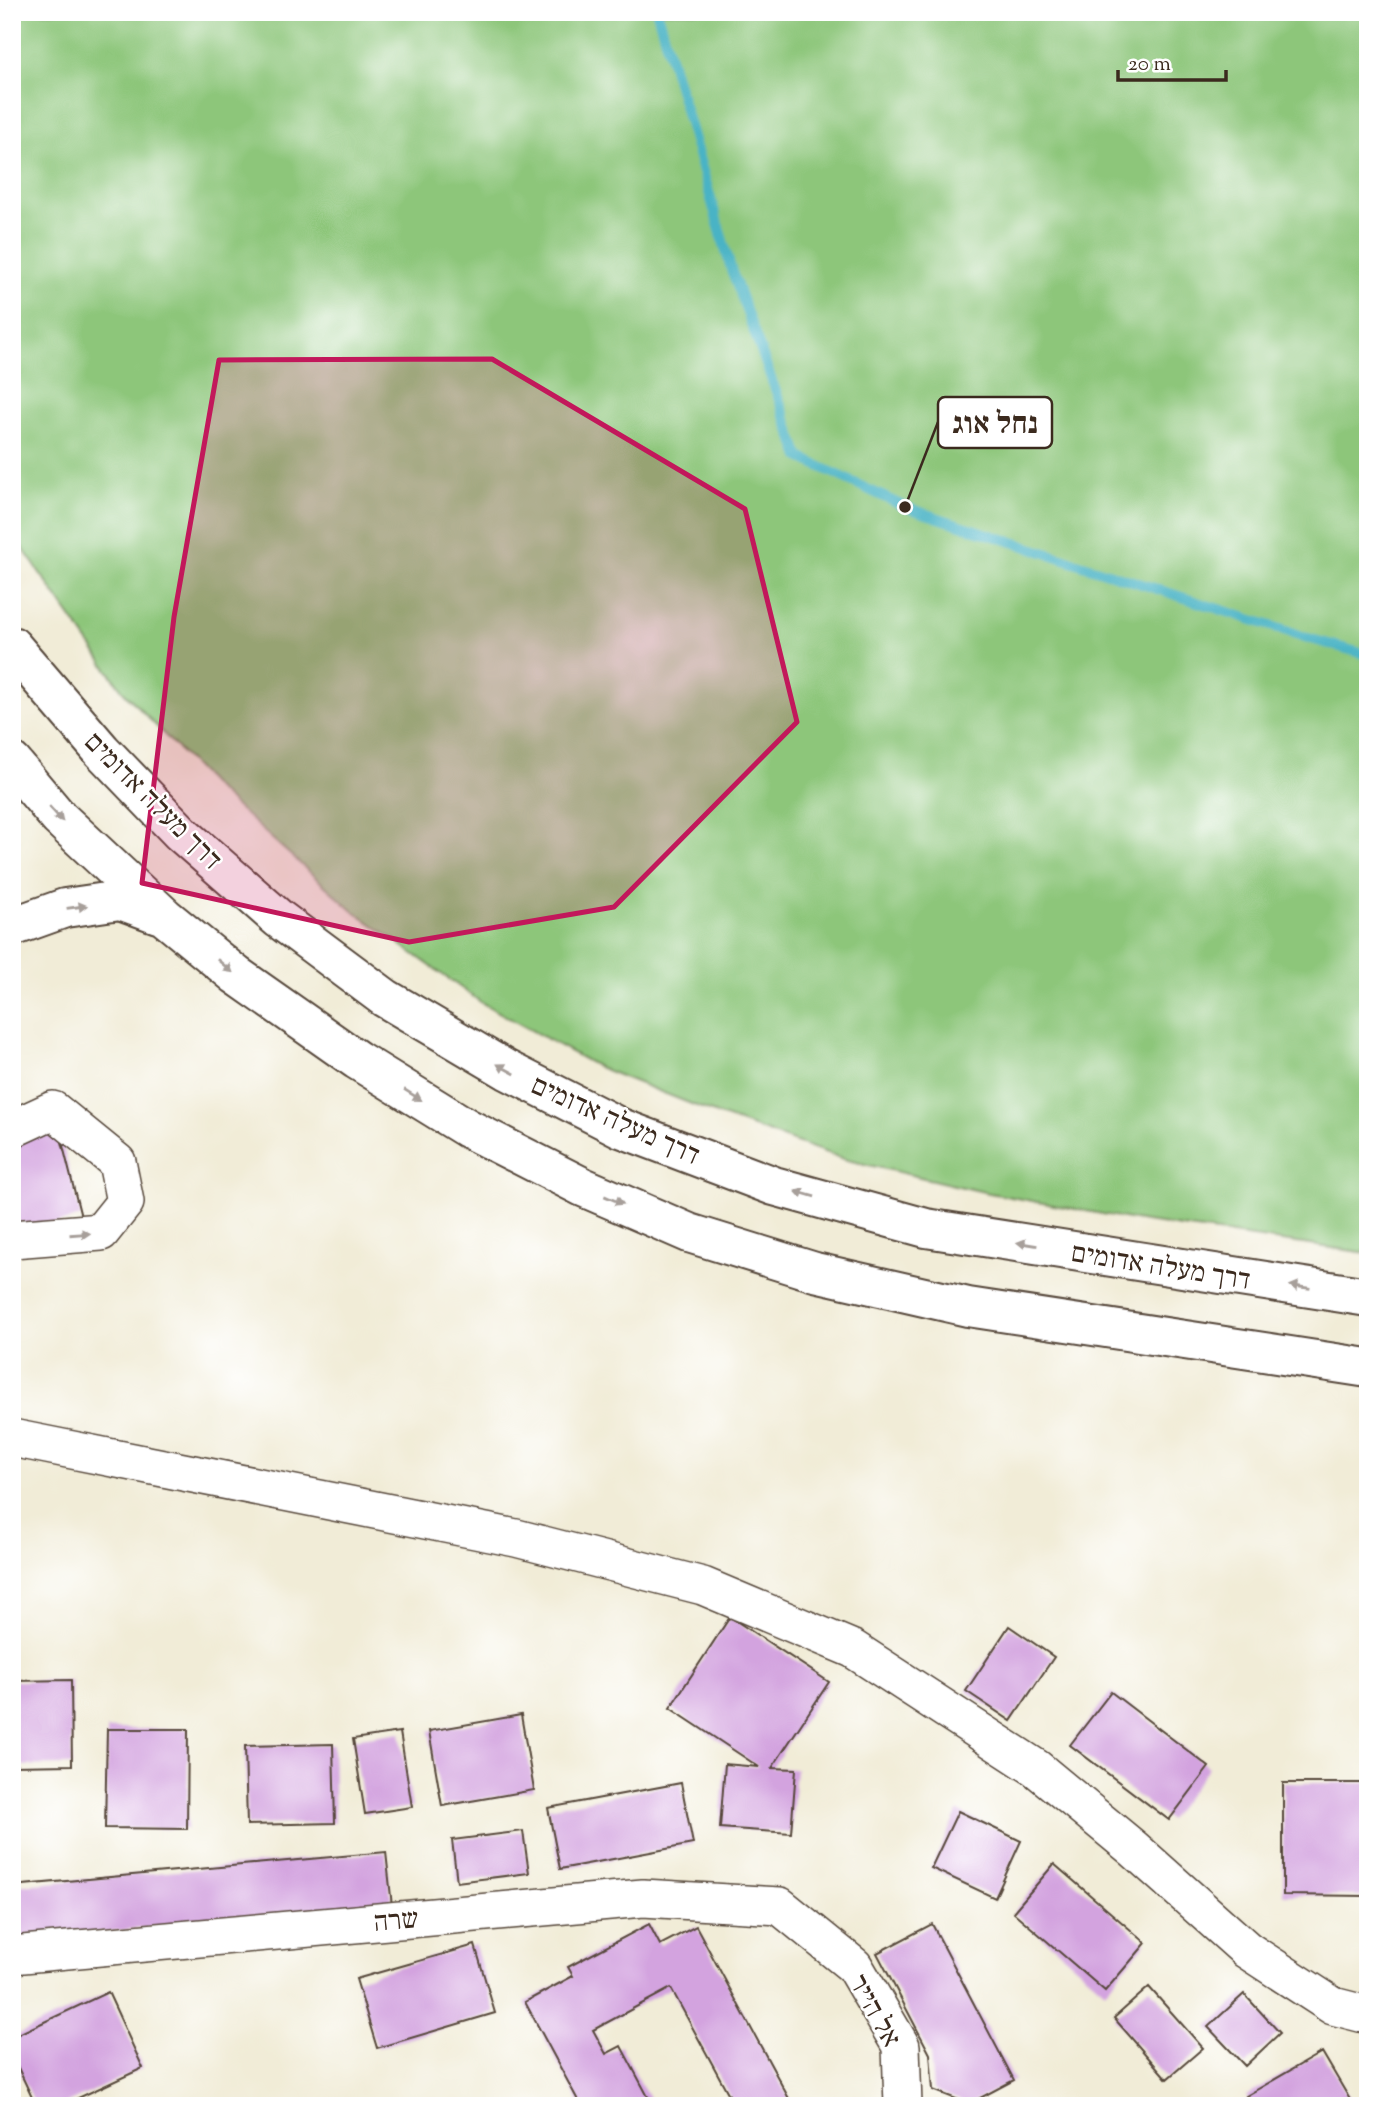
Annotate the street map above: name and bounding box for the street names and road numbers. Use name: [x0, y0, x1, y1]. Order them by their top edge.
street label: דרך מעלה אדומים: [74, 724, 230, 880]
street label: דרך מעלה אדומים: [524, 1067, 706, 1177]
street label: דרך מעלה אדומים: [1068, 1234, 1253, 1302]
street label: שרה: [372, 1900, 421, 1944]
street label: אל הייר: [837, 1968, 910, 2055]

